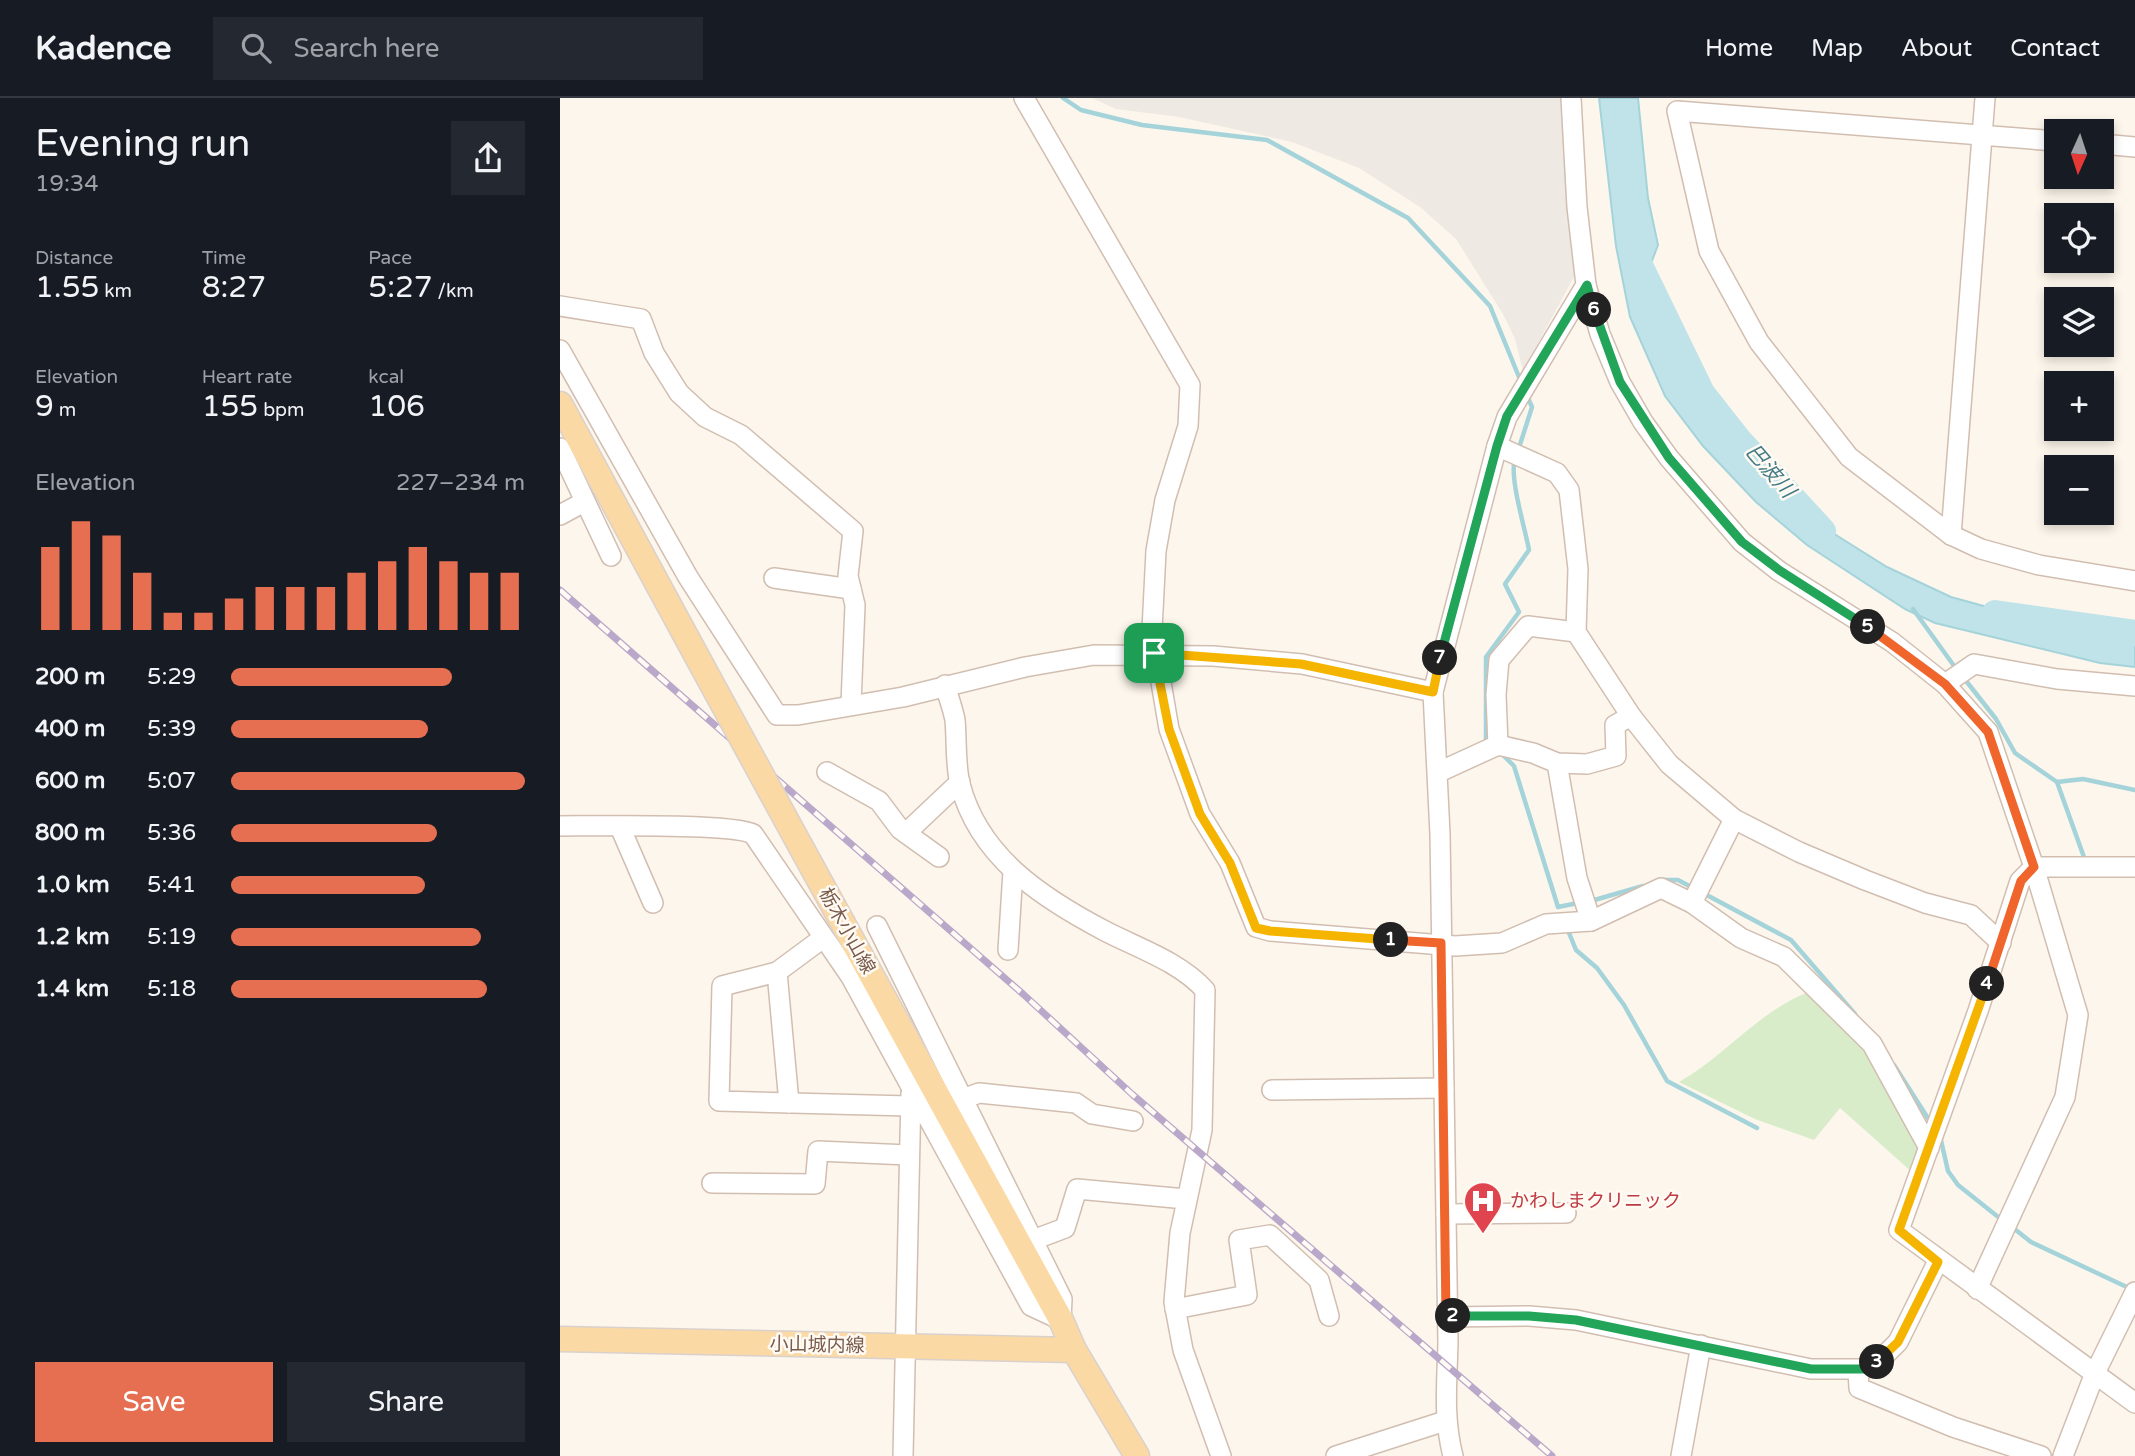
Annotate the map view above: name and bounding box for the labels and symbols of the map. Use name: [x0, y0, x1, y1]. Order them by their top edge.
north arrow: [2044, 119, 2114, 189]
pin: 6: [1576, 292, 1612, 328]
water label: 巴波川: [1740, 439, 1801, 504]
pin: 5: [1850, 610, 1886, 644]
pin: [1124, 623, 1184, 683]
pin: 7: [1422, 640, 1458, 676]
street label: 栃木小山線: [814, 884, 880, 978]
pin: 1: [1374, 922, 1408, 958]
pin: 4: [1970, 966, 2004, 1001]
hospital icon: かわしまクリニック: [1462, 1180, 1504, 1235]
place label: かわしまクリニック: [1510, 1190, 1681, 1212]
pin: 2: [1436, 1298, 1470, 1334]
street label: 小山城内線: [769, 1333, 865, 1357]
pin: 3: [1860, 1344, 1894, 1380]

